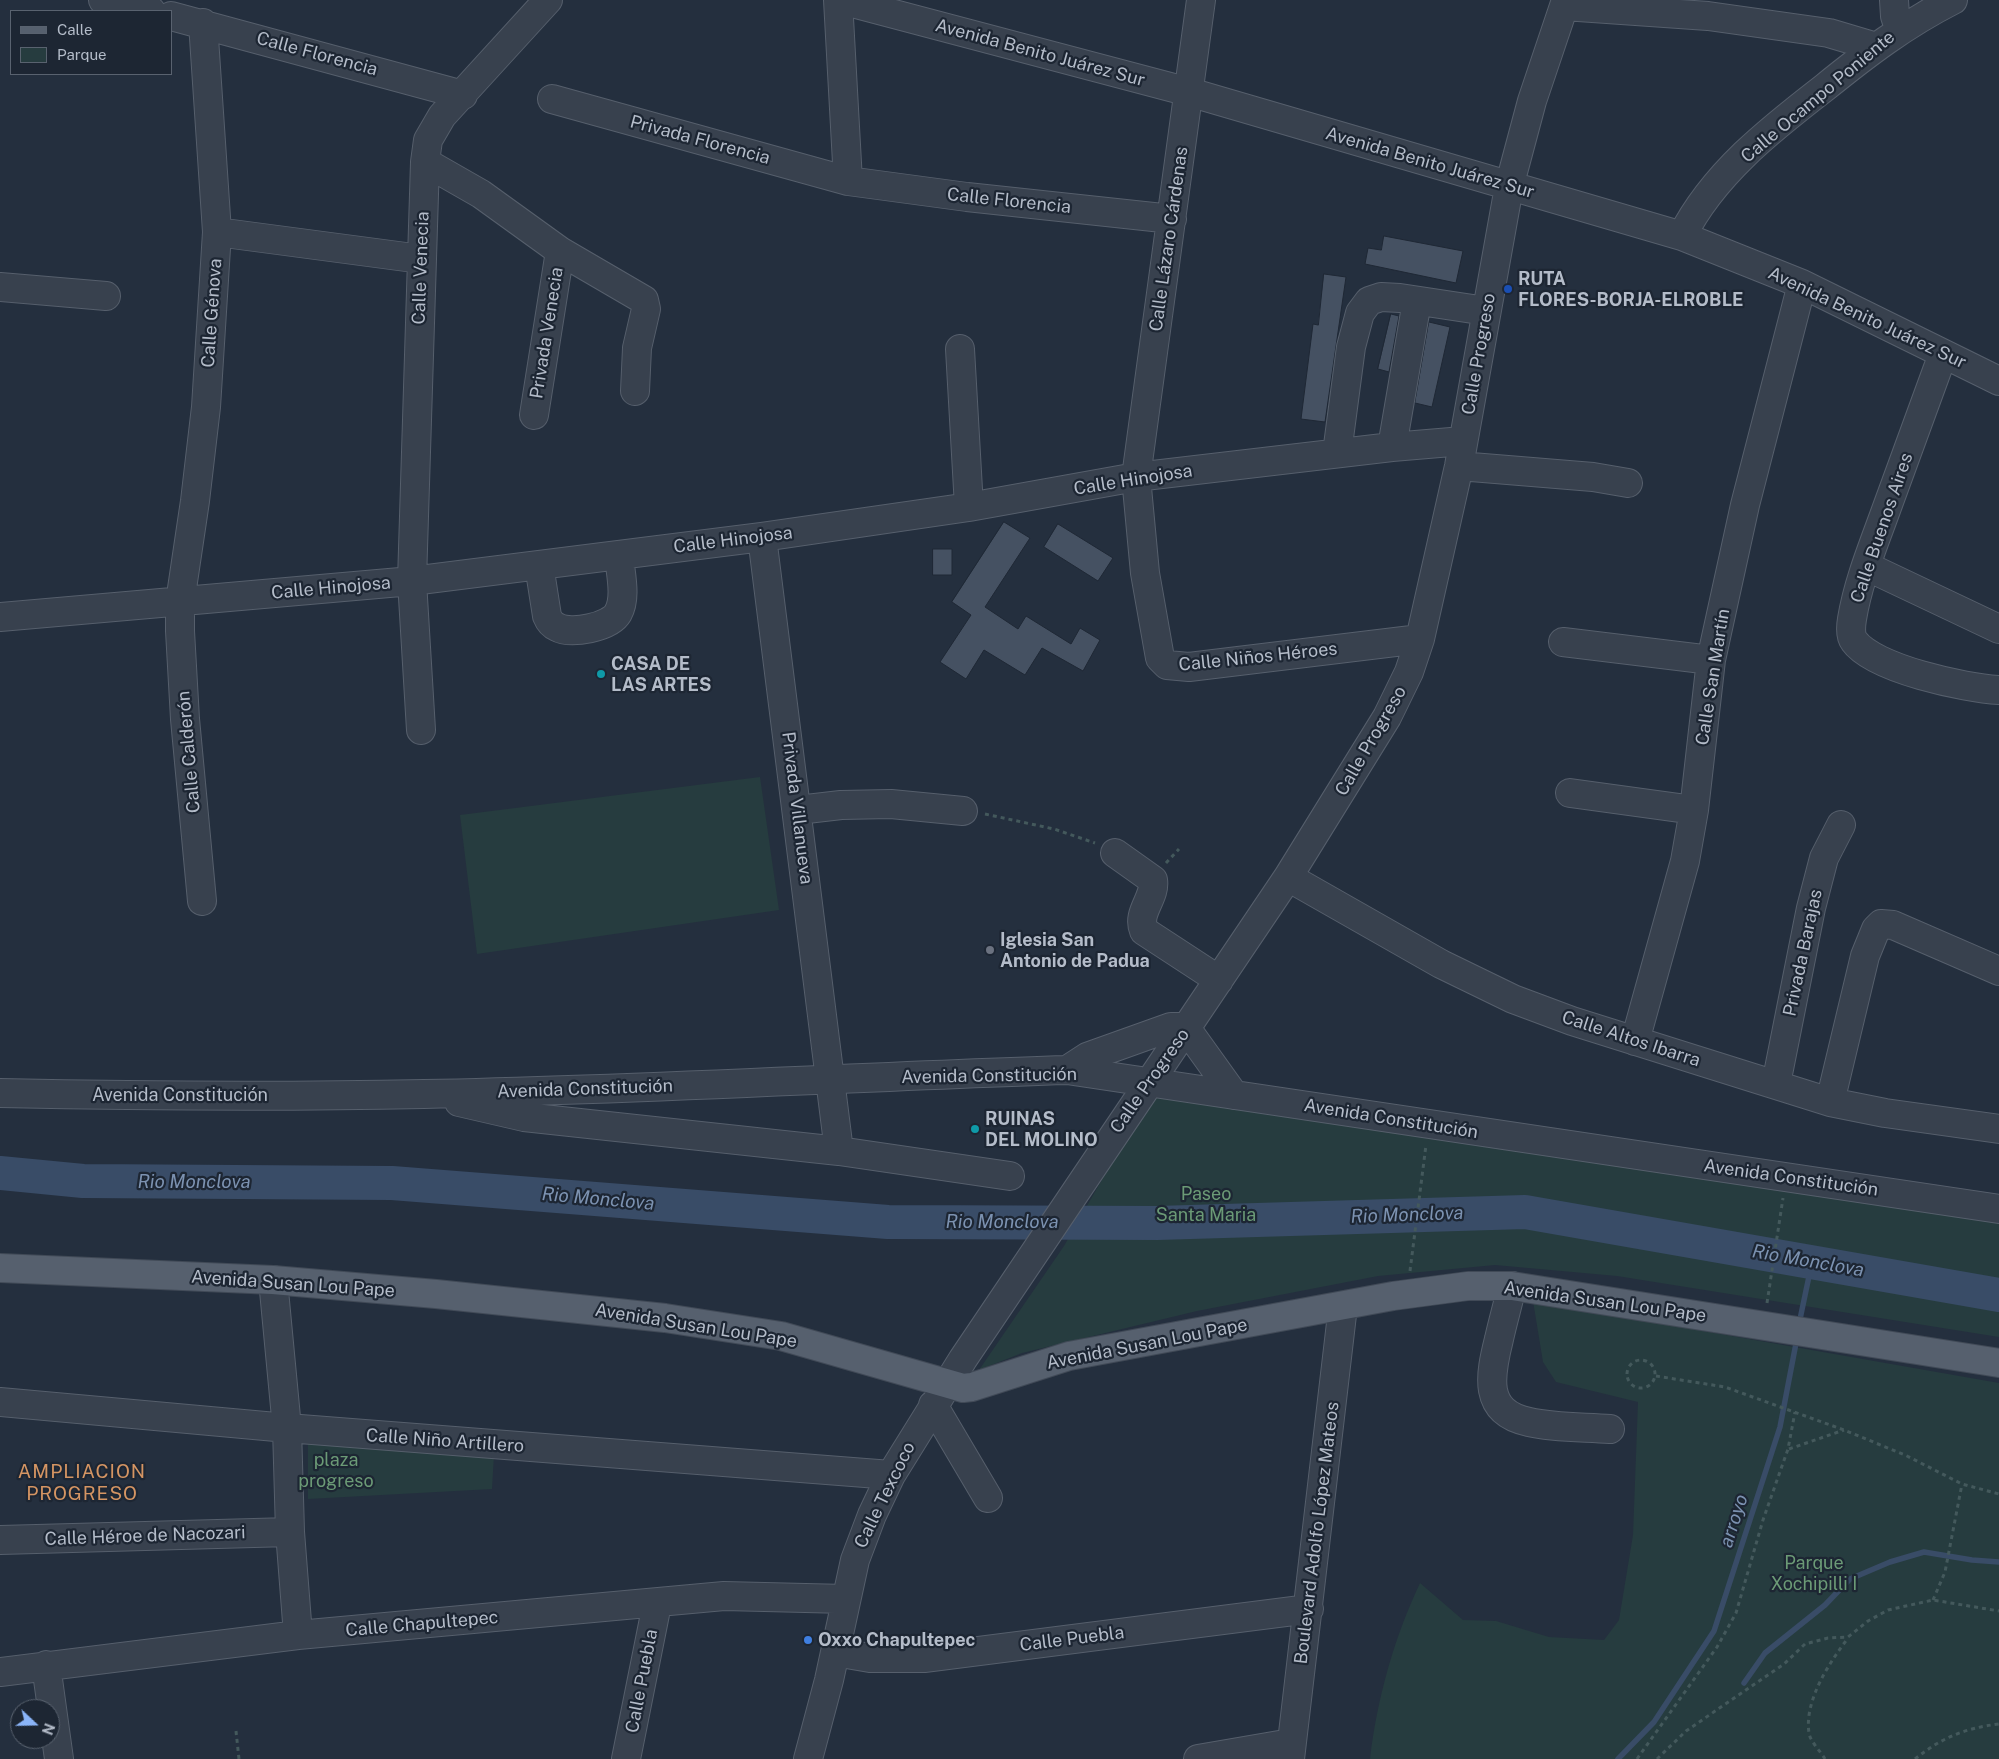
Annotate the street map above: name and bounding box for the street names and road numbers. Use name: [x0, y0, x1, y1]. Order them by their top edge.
street label: Avenida Benito Juárez Sur: [933, 15, 1147, 91]
street label: Calle Ocampo Poniente: [1737, 26, 1899, 168]
street label: Calle Florencia: [254, 27, 380, 81]
street label: Privada Florencia: [628, 111, 772, 169]
street label: Avenida Benito Juárez Sur: [1323, 123, 1537, 203]
street label: Calle Lázaro Cárdenas: [1145, 145, 1193, 333]
street label: Calle Florencia: [946, 184, 1072, 218]
street label: Calle Venecia: [408, 211, 434, 325]
street label: Calle Génova: [197, 258, 227, 368]
street label: Avenida Benito Juárez Sur: [1764, 263, 1970, 373]
street label: Privada Venecia: [526, 266, 568, 400]
street label: Calle Progreso: [1458, 292, 1500, 416]
street label: Calle Buenos Aires: [1846, 450, 1918, 606]
street label: Calle Hinojosa: [1072, 460, 1194, 500]
street label: Calle Hinojosa: [672, 522, 794, 558]
street label: Calle Hinojosa: [270, 572, 392, 604]
street label: Calle San Martín: [1692, 607, 1734, 747]
street label: Calle Niños Héroes: [1178, 638, 1338, 676]
street label: Calle Progreso: [1331, 682, 1411, 800]
street label: Calle Calderón: [173, 690, 205, 814]
street label: Privada Villanueva: [777, 730, 817, 886]
street label: Privada Barajas: [1779, 888, 1827, 1018]
street label: Calle Altos Ibarra: [1559, 1006, 1703, 1072]
street label: Calle Progreso: [1106, 1024, 1194, 1138]
street label: Avenida Constitución: [901, 1064, 1077, 1088]
street label: Avenida Constitución: [497, 1075, 673, 1103]
street label: Avenida Constitución: [92, 1084, 268, 1106]
street label: Avenida Constitución: [1302, 1095, 1480, 1143]
street label: Avenida Constitución: [1702, 1155, 1880, 1201]
street label: Avenida Susan Lou Pape: [190, 1266, 396, 1302]
street label: Avenida Susan Lou Pape: [1502, 1277, 1708, 1327]
street label: Avenida Susan Lou Pape: [593, 1299, 799, 1353]
street label: Avenida Susan Lou Pape: [1045, 1314, 1249, 1374]
street label: Boulevard Adolfo López Mateos: [1290, 1401, 1344, 1665]
street label: Calle Niño Artillero: [365, 1425, 525, 1457]
street label: Calle Texcoco: [850, 1438, 920, 1552]
street label: Calle Héroe de Nacozari: [44, 1522, 246, 1550]
street label: Calle Chapultepec: [345, 1607, 499, 1641]
street label: Calle Puebla: [1019, 1622, 1125, 1656]
street label: Calle Puebla: [621, 1627, 663, 1735]

